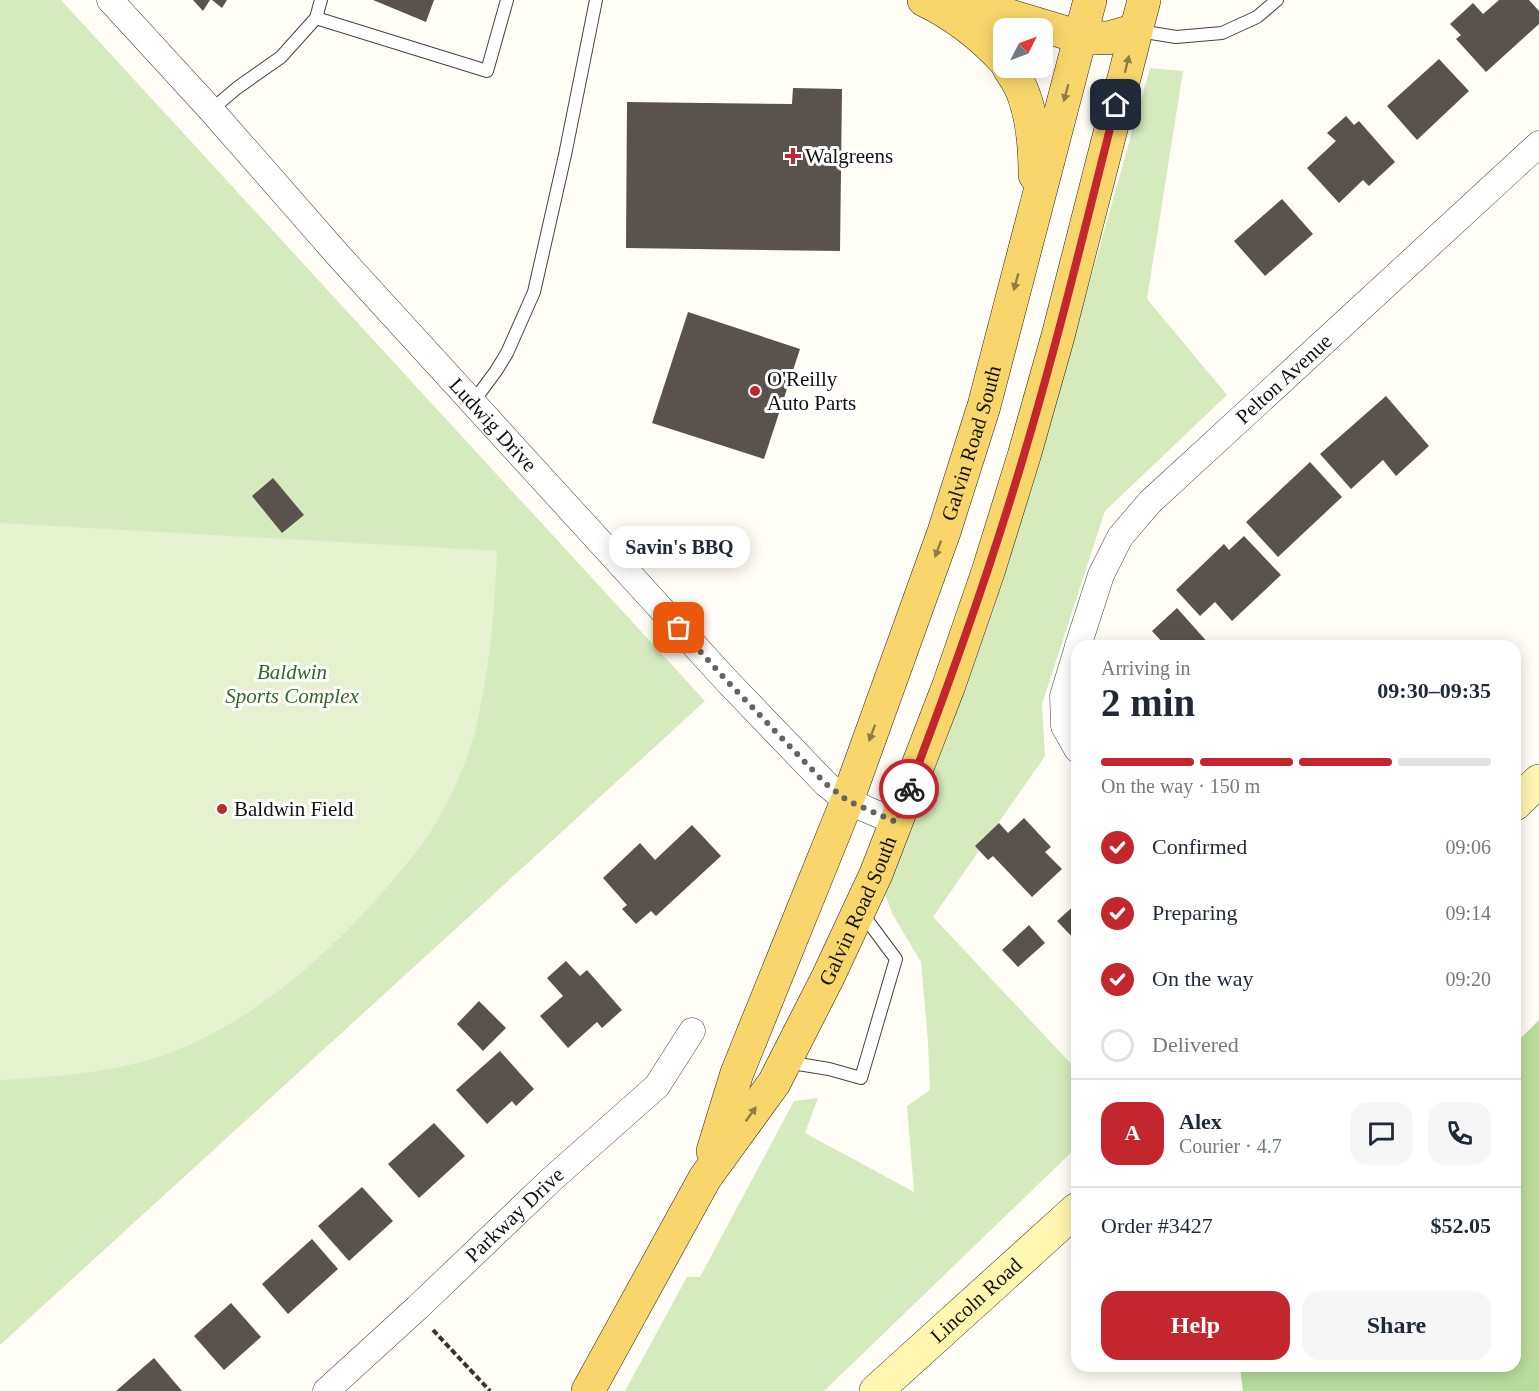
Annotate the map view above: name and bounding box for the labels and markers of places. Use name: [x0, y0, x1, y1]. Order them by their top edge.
pin: [1090, 79, 1141, 130]
place label: Walgreens: [805, 144, 893, 168]
marker: Walgreens: [786, 149, 800, 163]
place label: O'Reilly Auto Parts: [767, 367, 856, 415]
marker: O'Reilly Auto Parts: [748, 384, 762, 398]
callout: Savin's BBQ: [608, 526, 750, 568]
pin: [653, 602, 704, 653]
place label: Baldwin Field: [234, 797, 354, 821]
marker: Baldwin Field: [215, 802, 229, 816]

